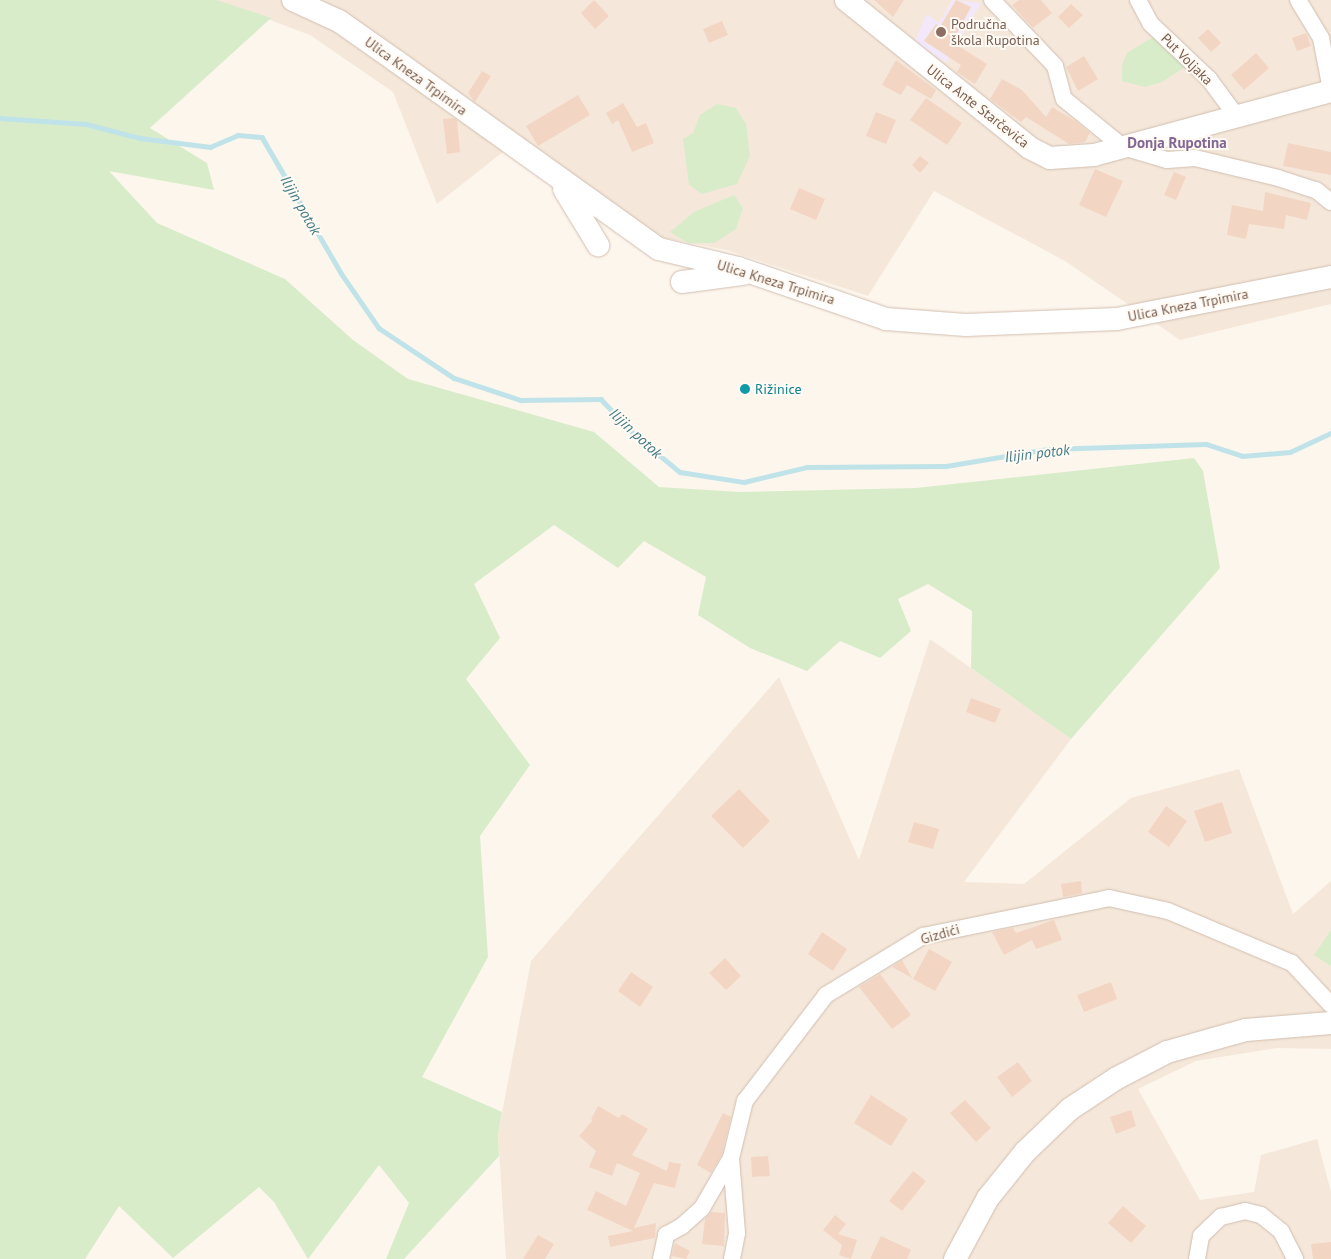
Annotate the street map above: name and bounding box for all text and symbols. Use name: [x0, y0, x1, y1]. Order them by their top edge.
place label: Područna škola Rupotina: [951, 16, 1040, 48]
marker: Područna škola Rupotina: [935, 26, 947, 38]
street label: Put Voljaka: [1158, 30, 1216, 88]
street label: Ulica Kneza Trpimira: [361, 33, 471, 119]
street label: Ulica Ante Starčevića: [923, 61, 1033, 151]
district label: Donja Rupotina: [1127, 134, 1227, 152]
water label: Ilijin potok: [277, 172, 325, 238]
street label: Ulica Kneza Trpimira: [715, 256, 837, 308]
street label: Ulica Kneza Trpimira: [1126, 285, 1250, 325]
place label: Rižinice: [755, 381, 802, 397]
marker: Rižinice: [739, 383, 751, 395]
water label: Ilijin potok: [606, 404, 666, 462]
water label: Ilijin potok: [1003, 440, 1071, 466]
street label: Gizdići: [918, 920, 962, 948]

